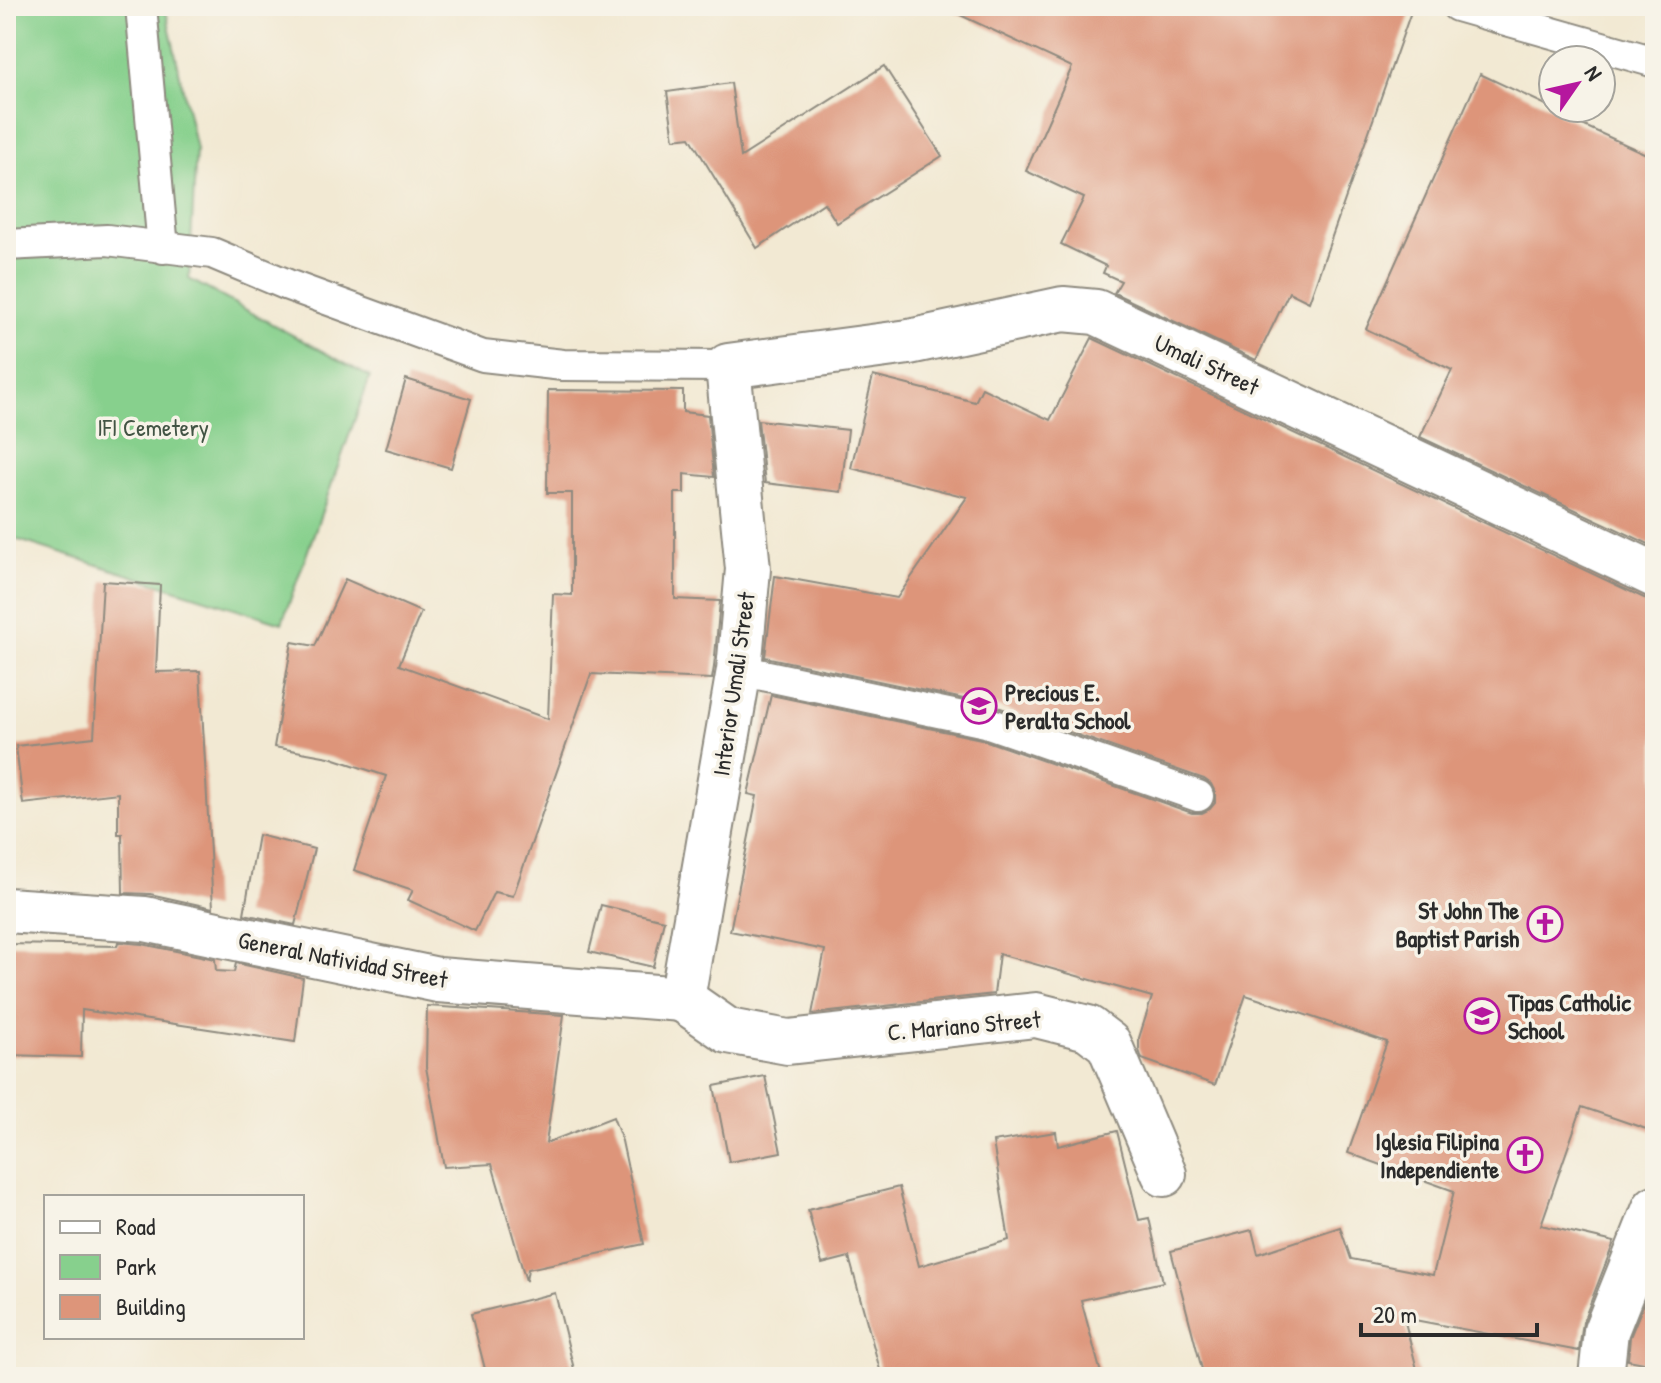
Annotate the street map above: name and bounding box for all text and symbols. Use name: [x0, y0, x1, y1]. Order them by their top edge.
north arrow: [1537, 44, 1617, 124]
text: N: [1578, 60, 1609, 86]
street label: Umali Street: [1149, 326, 1265, 402]
park label: IFI Cemetery: [97, 411, 209, 443]
street label: Interior Umali Street: [704, 589, 762, 778]
place label: Precious E. Peralta School: [1005, 676, 1131, 736]
school or university icon: Precious E. Peralta School: [960, 687, 998, 725]
place label: St John The Baptist Parish: [1396, 894, 1519, 955]
church icon: St John The Baptist Parish: [1526, 905, 1564, 943]
street label: General Natividad Street: [236, 923, 451, 995]
place label: Tipas Catholic School: [1507, 986, 1631, 1046]
school or university icon: Tipas Catholic School: [1463, 997, 1501, 1035]
street label: C. Mariano Street: [886, 1002, 1043, 1048]
place label: Iglesia Filipina Independiente: [1375, 1125, 1500, 1186]
church icon: Iglesia Filipina Independiente: [1506, 1136, 1544, 1174]
legend: [44, 1195, 304, 1339]
text: Road: [116, 1210, 155, 1242]
text: Park: [116, 1250, 156, 1282]
scale bar: [1361, 1287, 1537, 1337]
text: Building: [116, 1290, 186, 1322]
text: 20 m: [1373, 1298, 1417, 1330]

